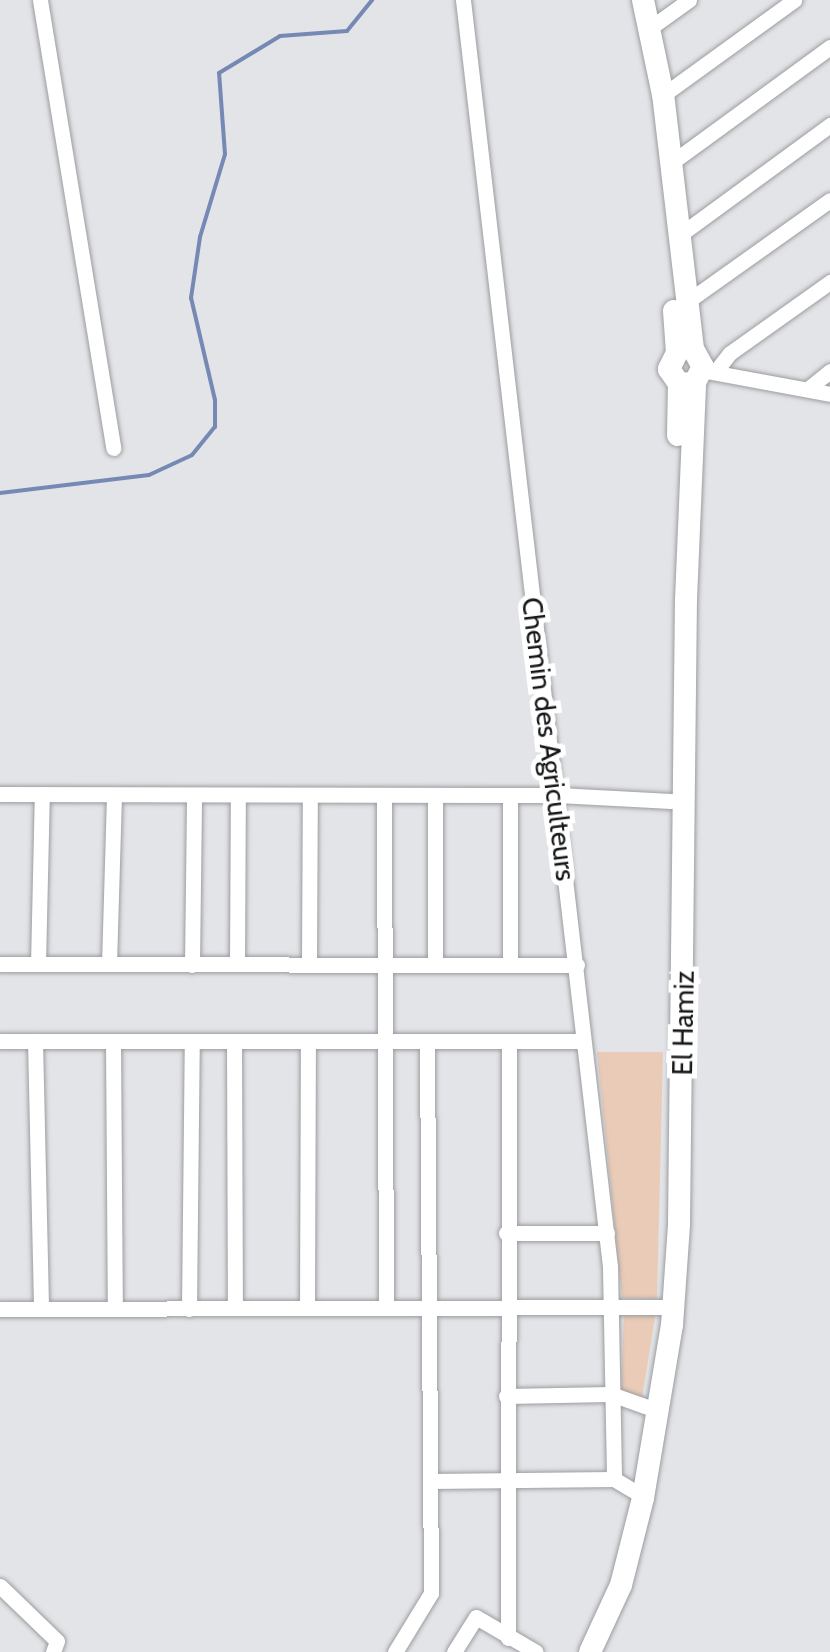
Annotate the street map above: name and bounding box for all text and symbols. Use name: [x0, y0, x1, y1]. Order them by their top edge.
street label: Chemin des Agriculteurs: [515, 595, 583, 883]
street label: El Hamiz: [665, 970, 701, 1076]

